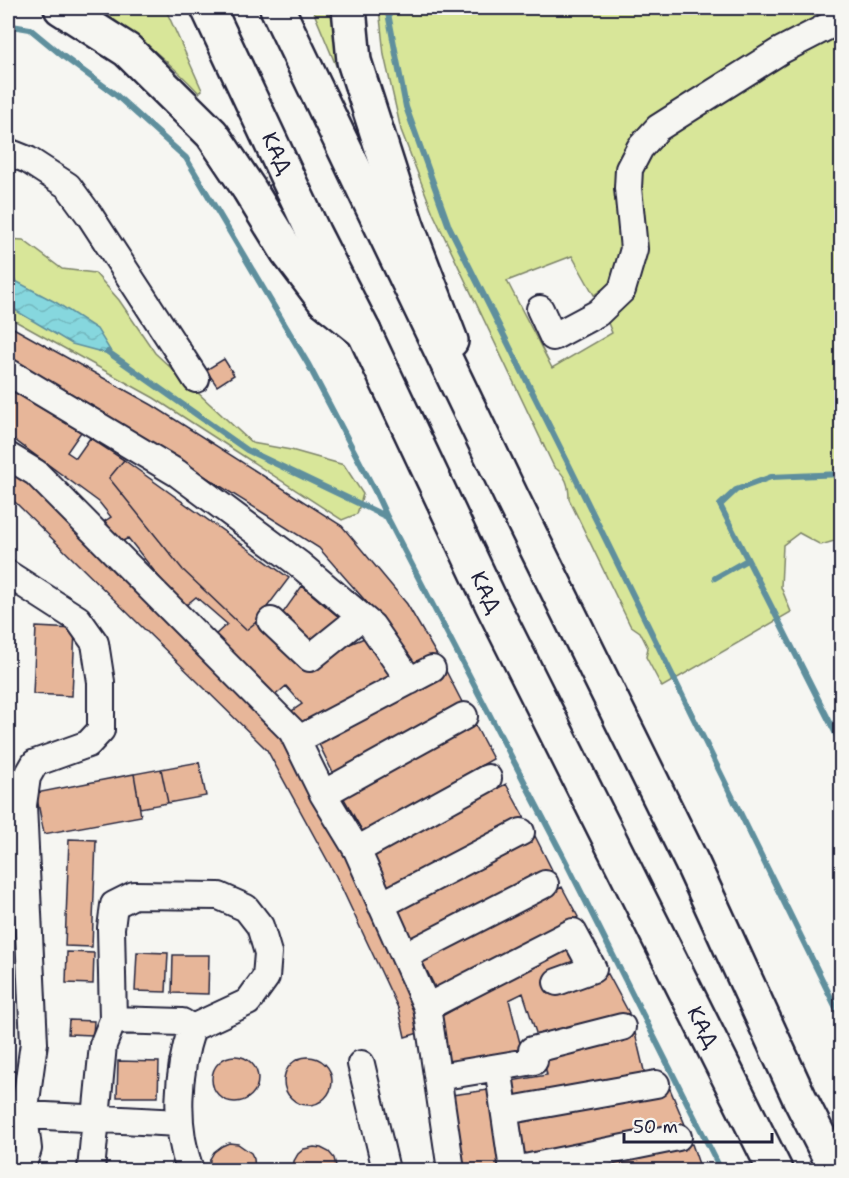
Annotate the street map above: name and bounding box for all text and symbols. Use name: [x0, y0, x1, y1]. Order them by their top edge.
street label: КАД: [255, 127, 299, 179]
street label: КАД: [464, 566, 508, 618]
street label: КАД: [681, 1001, 725, 1053]
scale bar: [624, 1106, 772, 1144]
text: 50 m: [633, 1115, 678, 1139]

